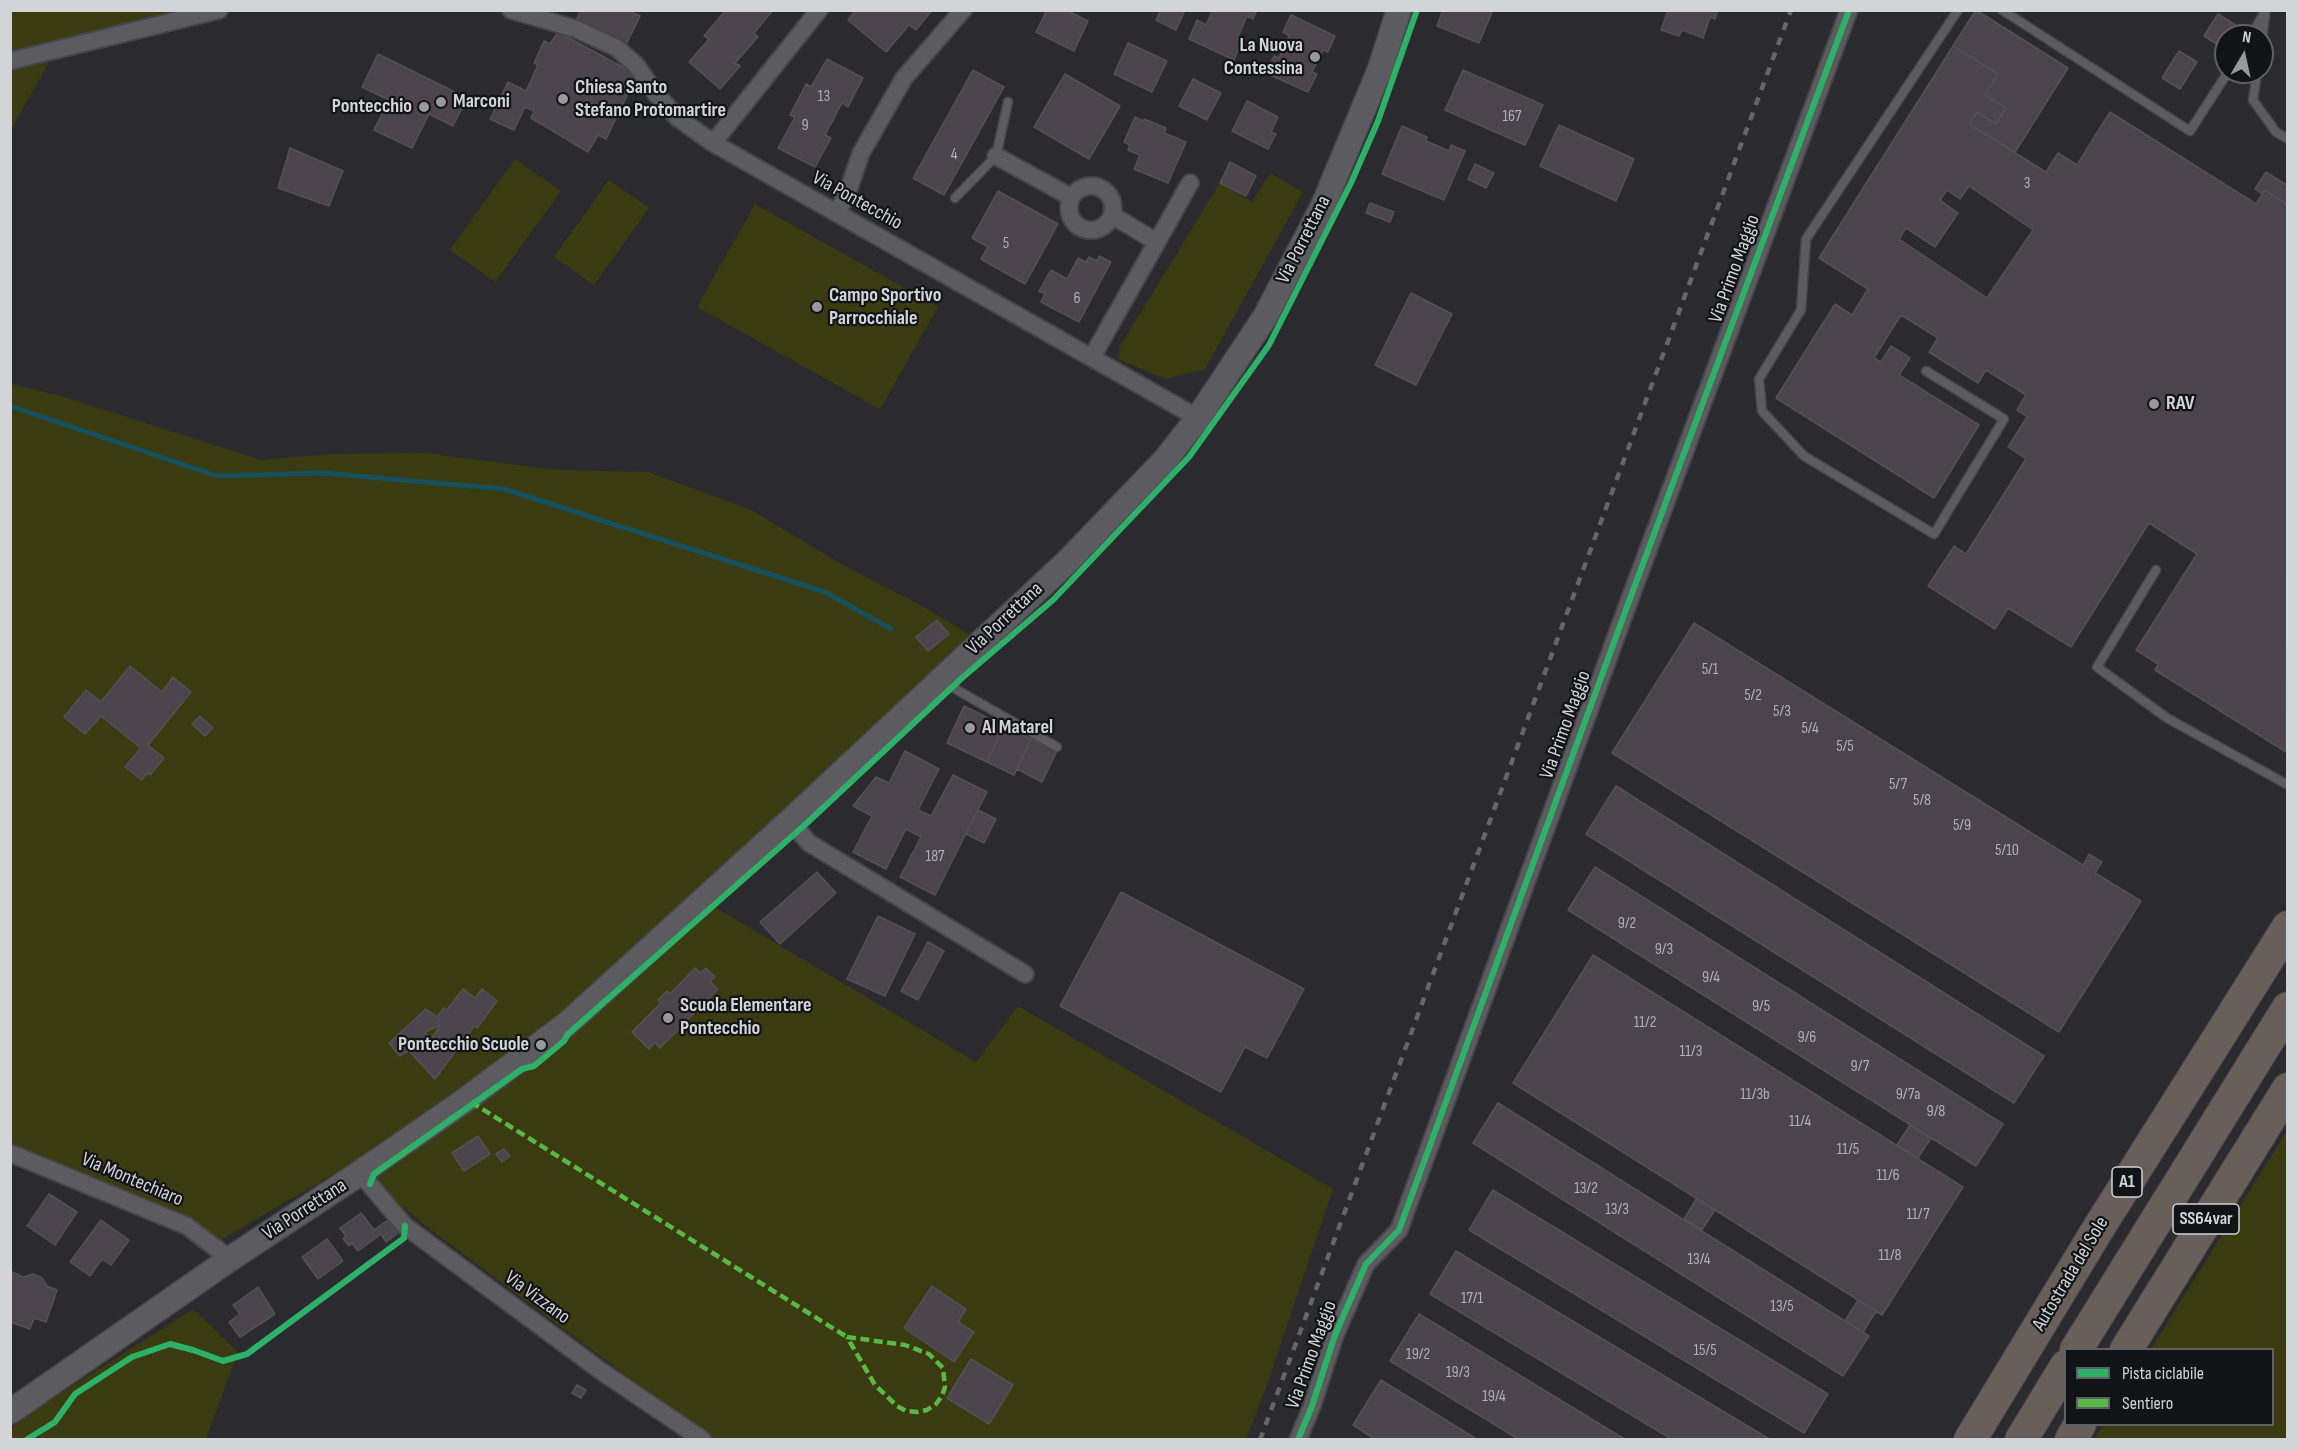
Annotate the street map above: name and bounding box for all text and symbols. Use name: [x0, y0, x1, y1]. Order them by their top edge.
north arrow: [2214, 24, 2274, 84]
text: N: [2241, 28, 2252, 48]
place label: La Nuova Contessina: [1224, 34, 1303, 81]
marker: La Nuova Contessina: [1308, 50, 1322, 64]
place label: Chiesa Santo Stefano Protomartire: [575, 76, 726, 123]
house number: 13: [818, 87, 830, 107]
place label: Marconi: [453, 90, 510, 114]
marker: Chiesa Santo Stefano Protomartire: [556, 92, 570, 106]
place label: Pontecchio: [332, 95, 412, 119]
marker: Marconi: [434, 95, 448, 109]
marker: Pontecchio: [417, 100, 431, 114]
house number: 167: [1502, 107, 1522, 127]
house number: 9: [801, 116, 809, 136]
house number: 4: [951, 145, 957, 165]
street label: Via Pontecchio: [808, 166, 906, 236]
house number: 3: [2024, 174, 2030, 194]
street label: Via Porrettana: [1272, 192, 1336, 288]
street label: Via Primo Maggio: [1704, 212, 1766, 326]
house number: 5: [1003, 234, 1009, 254]
place label: Campo Sportivo Parrocchiale: [829, 284, 942, 331]
house number: 6: [1073, 289, 1081, 309]
marker: Campo Sportivo Parrocchiale: [810, 300, 824, 314]
place label: RAV: [2166, 392, 2195, 416]
marker: RAV: [2147, 397, 2161, 411]
street label: Via Porrettana: [962, 578, 1048, 660]
house number: 5/1: [1702, 660, 1718, 680]
street label: Via Primo Maggio: [1535, 668, 1597, 782]
house number: 5/2: [1744, 686, 1762, 706]
house number: 5/3: [1773, 702, 1791, 722]
place label: Al Matarel: [982, 716, 1053, 740]
house number: 5/4: [1801, 719, 1819, 739]
marker: Al Matarel: [963, 721, 977, 735]
house number: 5/5: [1836, 737, 1854, 757]
house number: 5/7: [1889, 775, 1907, 795]
house number: 5/8: [1913, 791, 1931, 811]
house number: 5/9: [1953, 816, 1971, 836]
house number: 5/10: [1995, 841, 2019, 861]
house number: 187: [926, 847, 944, 867]
house number: 9/2: [1618, 914, 1636, 934]
house number: 9/3: [1655, 940, 1673, 960]
house number: 9/4: [1702, 968, 1720, 988]
place label: Scuola Elementare Pontecchio: [680, 994, 812, 1041]
house number: 9/5: [1752, 997, 1770, 1017]
marker: Scuola Elementare Pontecchio: [661, 1011, 675, 1025]
house number: 11/2: [1634, 1013, 1656, 1033]
house number: 9/6: [1798, 1028, 1816, 1048]
place label: Pontecchio Scuole: [398, 1033, 529, 1057]
marker: Pontecchio Scuole: [534, 1038, 548, 1052]
house number: 11/3: [1680, 1042, 1702, 1062]
house number: 9/7: [1851, 1057, 1869, 1077]
house number: 11/3b: [1740, 1085, 1770, 1105]
house number: 9/7a: [1896, 1085, 1920, 1105]
house number: 9/8: [1927, 1102, 1945, 1122]
house number: 11/4: [1789, 1112, 1811, 1132]
house number: 11/5: [1837, 1140, 1859, 1160]
street label: Via Montechiaro: [78, 1148, 186, 1212]
house number: 11/6: [1876, 1166, 1900, 1186]
road number: A1: [2112, 1167, 2142, 1197]
street label: Via Porrettana: [258, 1174, 352, 1246]
house number: 13/2: [1574, 1179, 1598, 1199]
house number: 13/3: [1605, 1200, 1629, 1220]
road number: SS64var: [2173, 1204, 2239, 1234]
house number: 11/7: [1906, 1205, 1930, 1225]
street label: Autostrada del Sole: [2028, 1213, 2114, 1335]
house number: 11/8: [1878, 1246, 1902, 1266]
house number: 13/4: [1687, 1250, 1711, 1270]
street label: Via Vizzano: [500, 1266, 574, 1330]
house number: 17/1: [1461, 1289, 1483, 1309]
house number: 13/5: [1770, 1297, 1794, 1317]
street label: Via Primo Maggio: [1281, 1298, 1343, 1412]
house number: 15/5: [1693, 1341, 1717, 1361]
house number: 19/2: [1406, 1345, 1430, 1365]
legend: [2064, 1348, 2274, 1426]
house number: 19/3: [1446, 1363, 1470, 1383]
text: Pista ciclabile: [2122, 1363, 2204, 1384]
house number: 19/4: [1482, 1387, 1506, 1407]
text: Sentiero: [2122, 1393, 2173, 1414]

